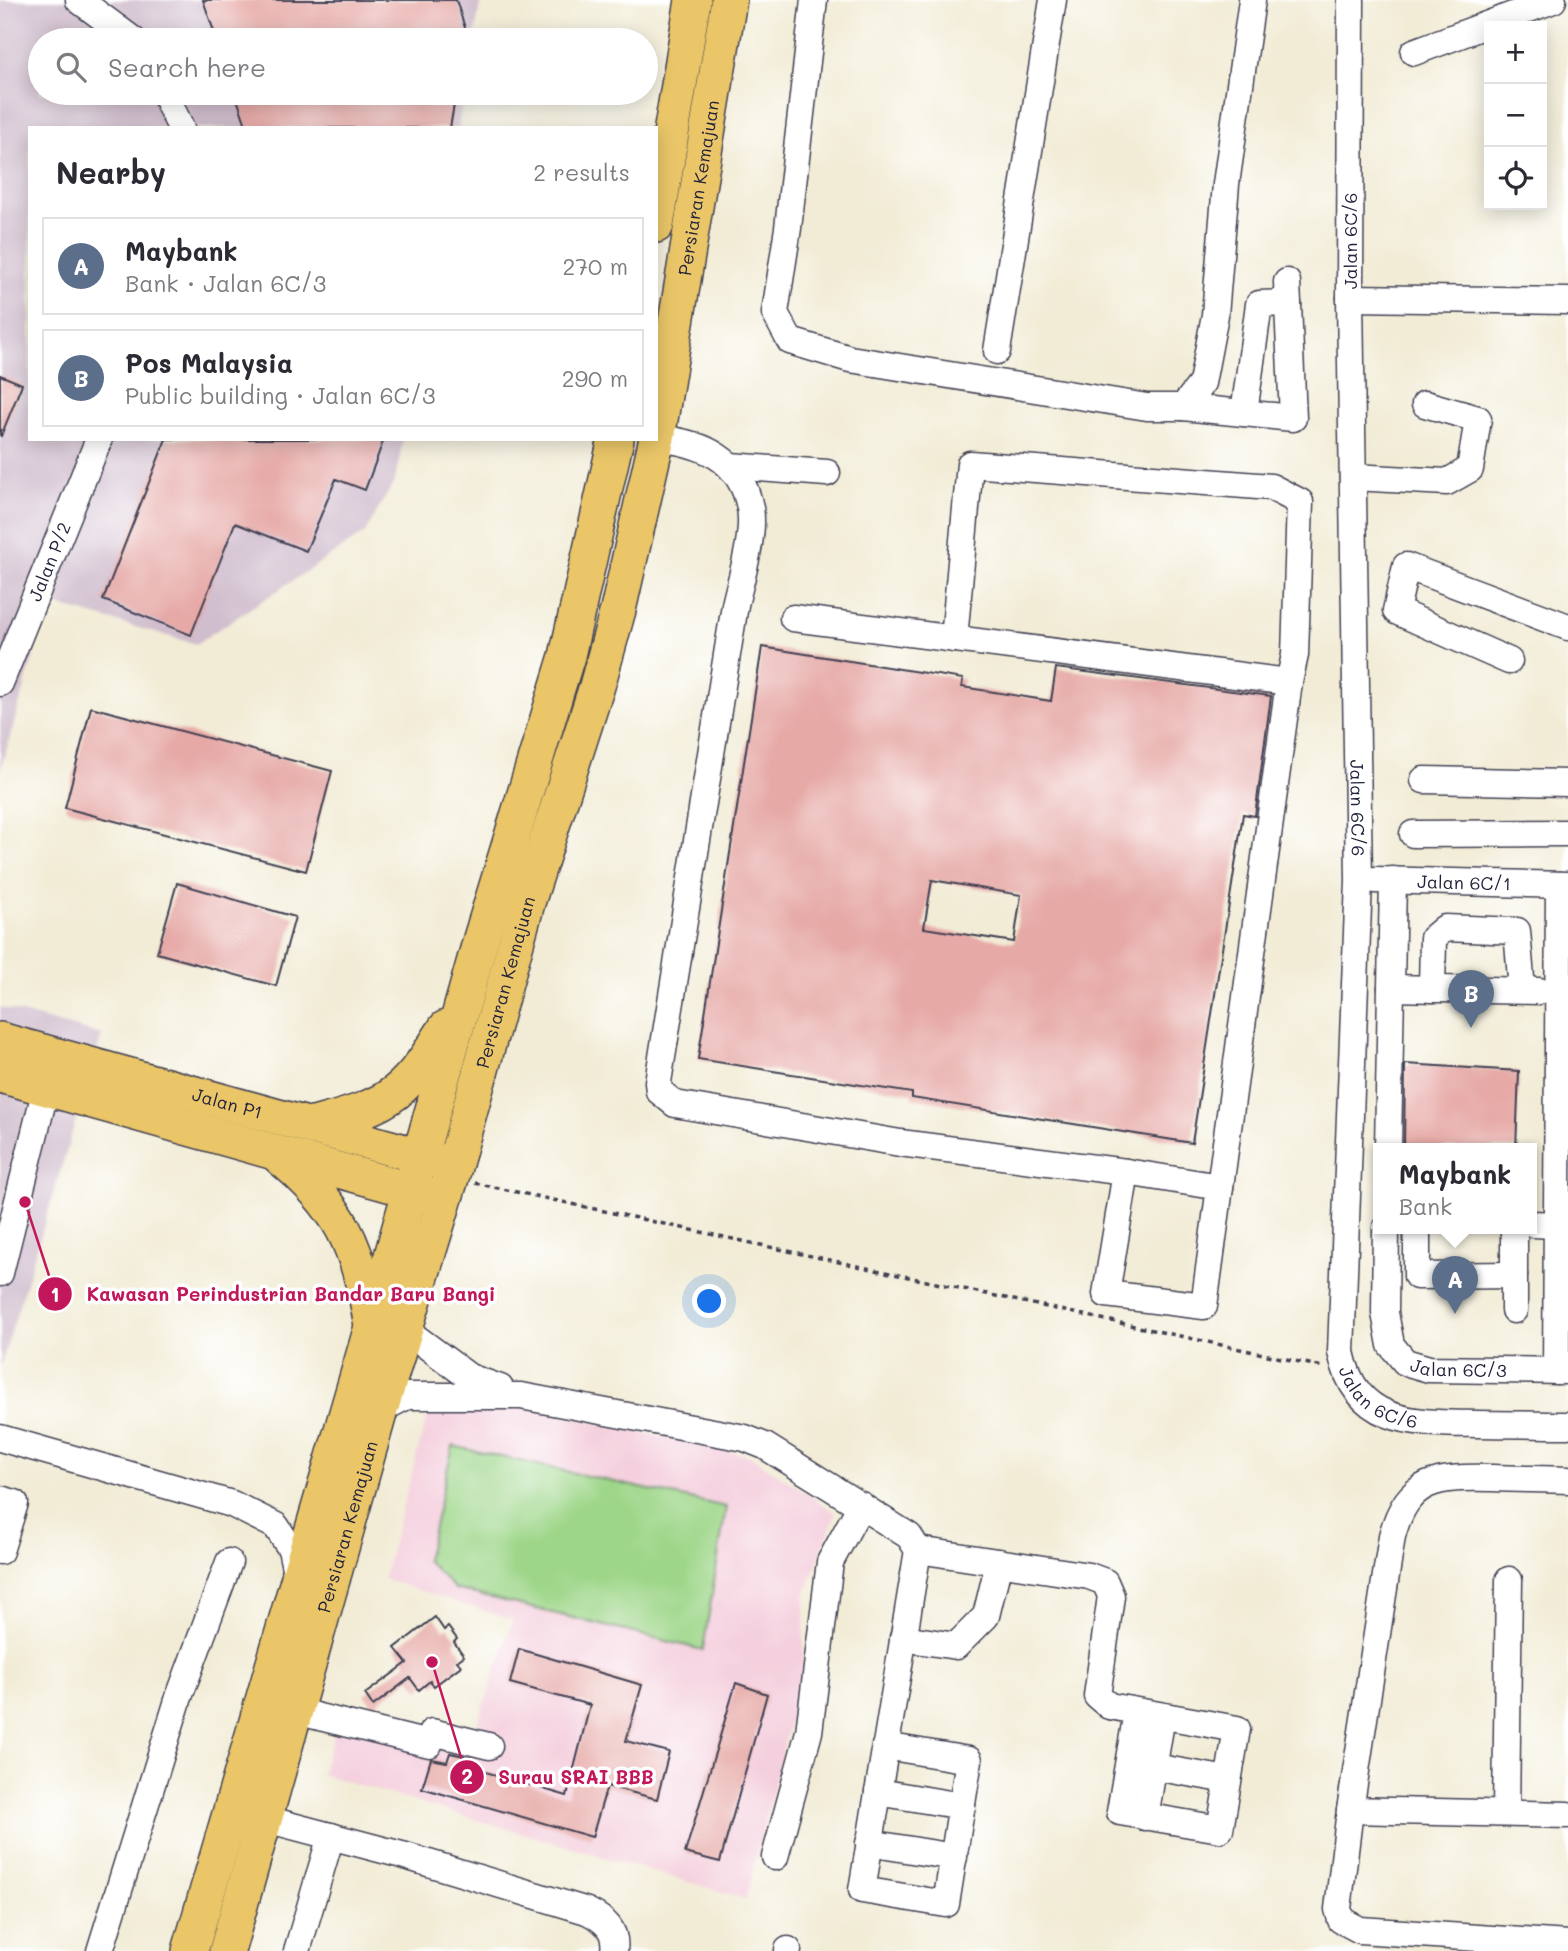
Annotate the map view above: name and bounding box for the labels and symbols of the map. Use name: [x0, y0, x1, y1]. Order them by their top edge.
street label: Persiaran Kemajuan: [672, 98, 724, 277]
street label: Jalan 6C/6: [1338, 193, 1362, 289]
street label: Jalan P/2: [23, 519, 76, 605]
street label: Jalan 6C/6: [1345, 759, 1371, 856]
street label: Jalan 6C/1: [1417, 869, 1511, 896]
street label: Persiaran Kemajuan: [470, 893, 540, 1071]
pin: B: [1448, 970, 1494, 1028]
street label: Jalan P1: [190, 1082, 265, 1124]
pin: A: [1432, 1256, 1478, 1314]
callout: Kawasan Perindustrian Bandar Baru Bangi: [38, 1274, 509, 1314]
text: 1: [50, 1280, 60, 1307]
text: Kawasan Perindustrian Bandar Baru Bangi: [87, 1281, 495, 1306]
your location: [692, 1284, 726, 1318]
street label: Jalan 6C/3: [1408, 1352, 1507, 1382]
street label: Jalan 6C/6: [1334, 1363, 1419, 1433]
street label: Persiaran Kemajuan: [311, 1438, 383, 1615]
callout: Surau SRAI BBB: [449, 1757, 667, 1797]
text: 2: [461, 1762, 473, 1789]
text: Surau SRAI BBB: [498, 1764, 654, 1789]

